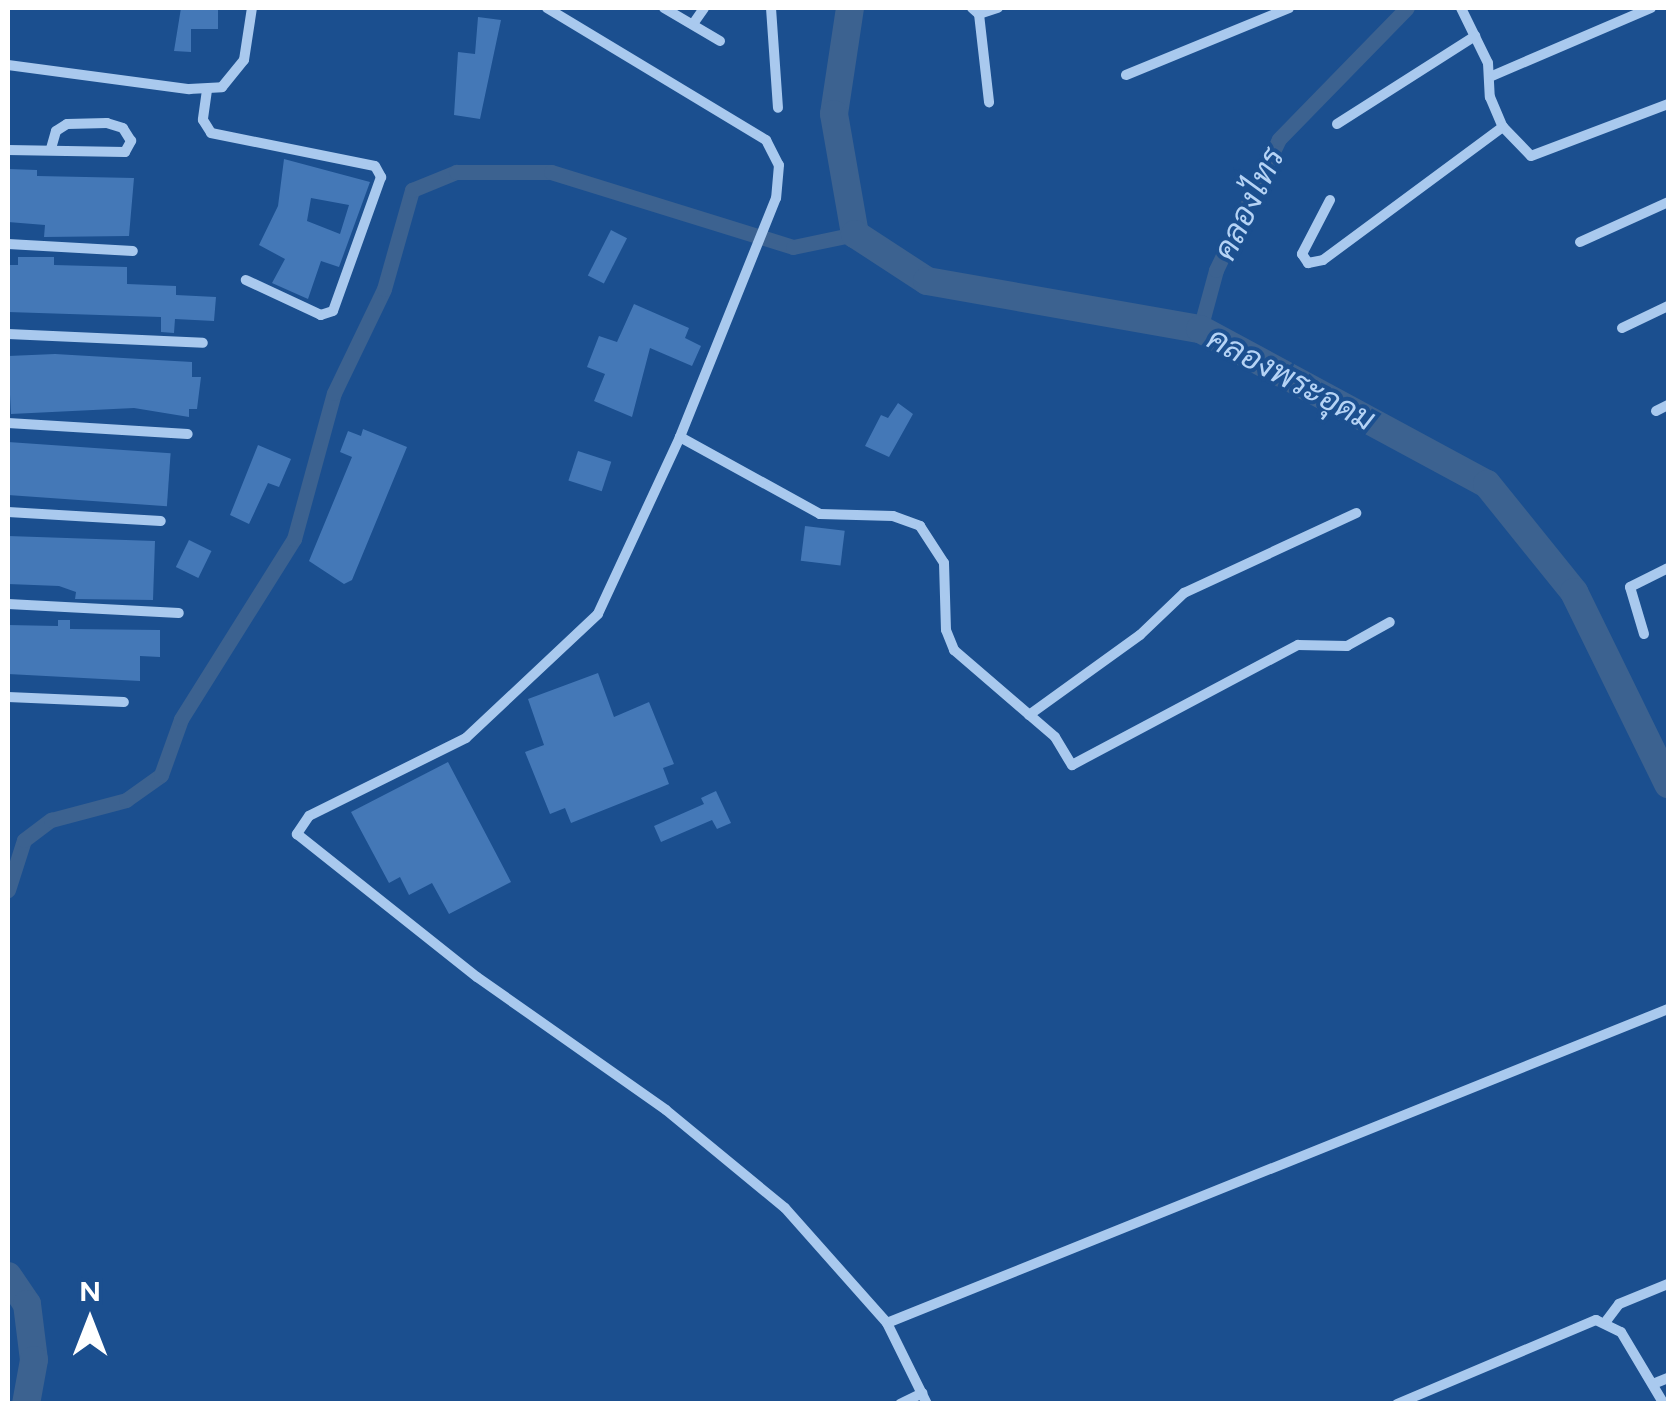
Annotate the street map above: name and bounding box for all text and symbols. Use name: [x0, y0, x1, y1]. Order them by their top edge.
water label: คลองไทร: [1205, 142, 1293, 266]
water label: คลองพระอุดม: [1201, 319, 1381, 439]
north arrow: [40, 1271, 140, 1371]
text: N: [79, 1274, 101, 1308]

